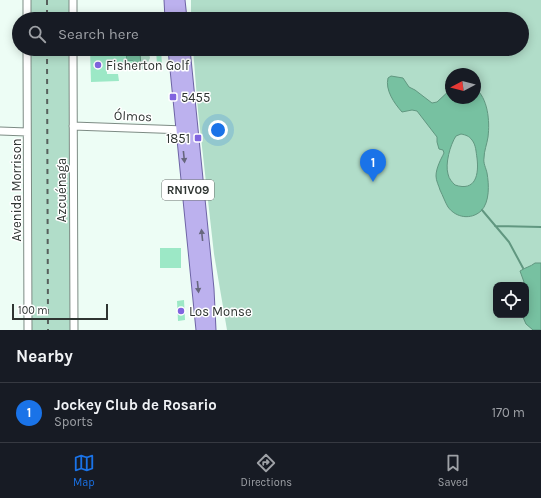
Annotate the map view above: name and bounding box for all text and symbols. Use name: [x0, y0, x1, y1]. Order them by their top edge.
search box: [12, 12, 529, 56]
icon: search: [26, 23, 48, 45]
text: Search here: [58, 25, 139, 43]
place label: Fisherton Golf: [106, 58, 190, 73]
marker: Fisherton Golf: [93, 60, 103, 70]
north arrow: [445, 68, 481, 104]
place label: 5455: [181, 90, 210, 105]
marker: 5455: [168, 92, 178, 102]
street label: Ólmos: [114, 107, 153, 124]
your location: [208, 120, 228, 140]
place label: 1851: [166, 131, 190, 146]
marker: 1851: [193, 133, 203, 143]
street label: Avenida Morrison: [9, 138, 24, 242]
pin: 1: [360, 149, 386, 182]
one-way arrow: [181, 151, 188, 164]
street label: Azcuénaga: [54, 158, 69, 222]
road number: RN1V09: [162, 180, 214, 200]
one-way arrow: [199, 229, 206, 241]
one-way arrow: [194, 281, 201, 293]
map controls: [493, 282, 529, 318]
button: locate: [493, 282, 529, 318]
scale bar: [12, 302, 108, 321]
text: 100 m: [18, 304, 48, 317]
place label: Los Monse: [189, 304, 252, 319]
marker: Los Monse: [176, 306, 186, 316]
text: Nearby: [16, 346, 73, 366]
text: Jockey Club de Rosario: [54, 396, 217, 414]
text: 1: [27, 405, 31, 420]
text: 170 m: [492, 405, 525, 420]
text: Sports: [54, 414, 93, 429]
tab: Map: [73, 452, 95, 489]
tab: Directions: [240, 452, 292, 489]
tab: Saved: [438, 452, 468, 489]

